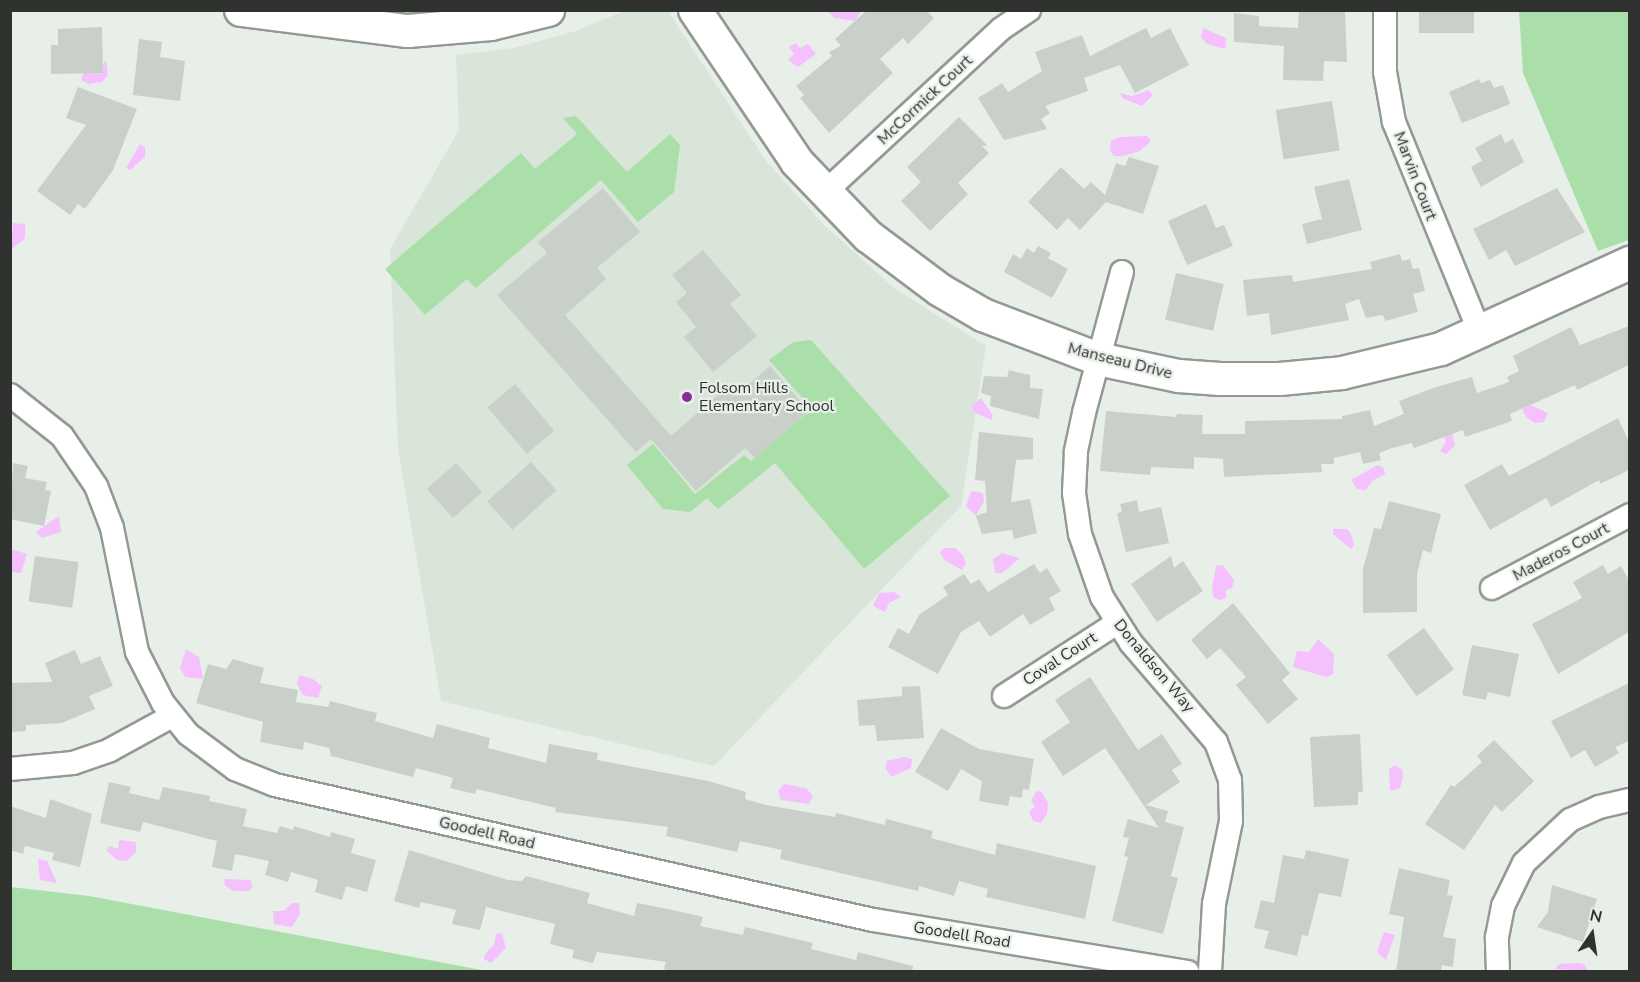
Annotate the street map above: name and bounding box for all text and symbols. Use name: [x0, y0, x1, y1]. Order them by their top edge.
street label: McCormick Court: [874, 51, 976, 149]
street label: Marvin Court: [1389, 129, 1441, 223]
street label: Manseau Drive: [1066, 339, 1174, 383]
place label: Folsom Hills Elementary School: [699, 378, 834, 416]
marker: Folsom Hills Elementary School: [680, 390, 694, 404]
street label: Maderos Court: [1510, 519, 1612, 585]
street label: Donaldson Way: [1110, 616, 1198, 716]
street label: Coval Court: [1019, 628, 1101, 690]
street label: Goodell Road: [437, 813, 537, 853]
north arrow: [1562, 904, 1622, 964]
text: N: [1588, 904, 1604, 929]
street label: Goodell Road: [912, 918, 1012, 952]

